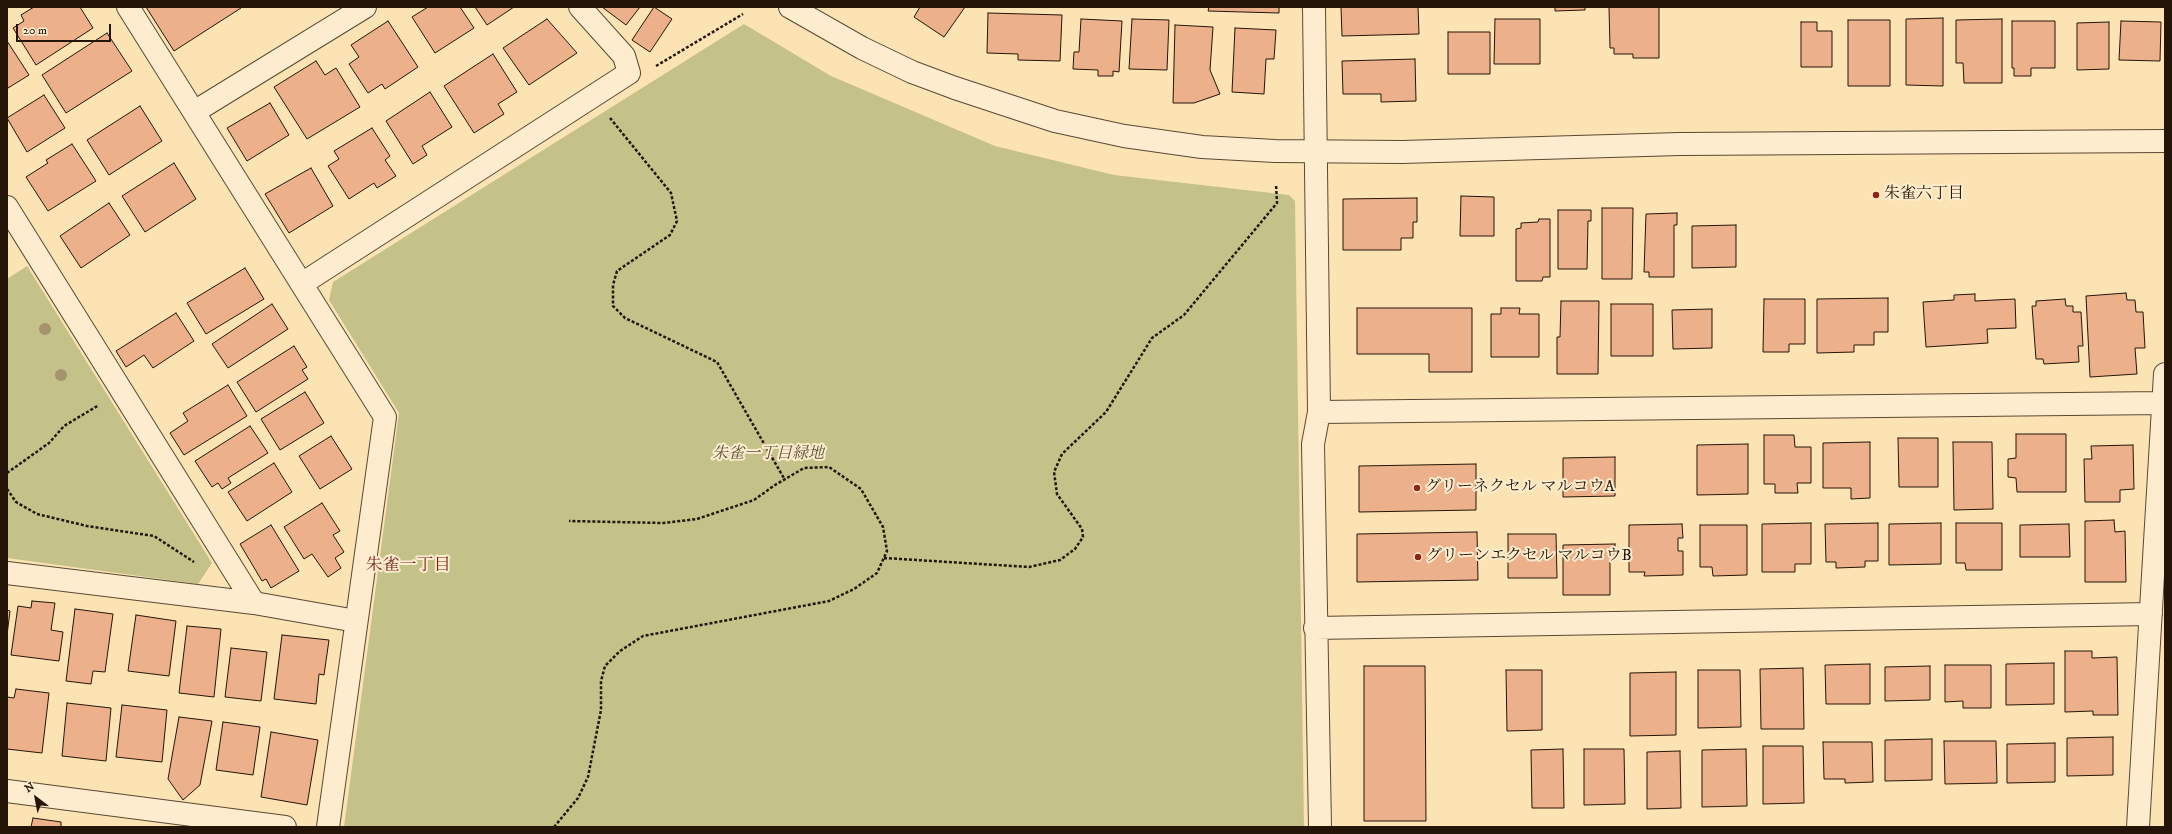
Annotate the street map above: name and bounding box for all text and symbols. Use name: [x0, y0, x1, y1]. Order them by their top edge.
scale bar: [18, 16, 113, 42]
text: 20 m: [23, 23, 47, 38]
place label: 朱雀六丁目: [1884, 185, 1964, 205]
marker: 朱雀六丁目: [1871, 190, 1881, 200]
park label: 朱雀一丁目緑地: [712, 445, 824, 465]
place label: グリーネクセル マルコウA: [1425, 478, 1615, 498]
marker: グリーネクセル マルコウA: [1412, 483, 1422, 493]
place label: グリーンエクセル マルコウB: [1426, 547, 1632, 567]
marker: グリーンエクセル マルコウB: [1413, 552, 1423, 562]
district label: 朱雀一丁目: [366, 556, 450, 576]
north arrow: [16, 778, 56, 818]
text: N: [22, 779, 37, 796]

